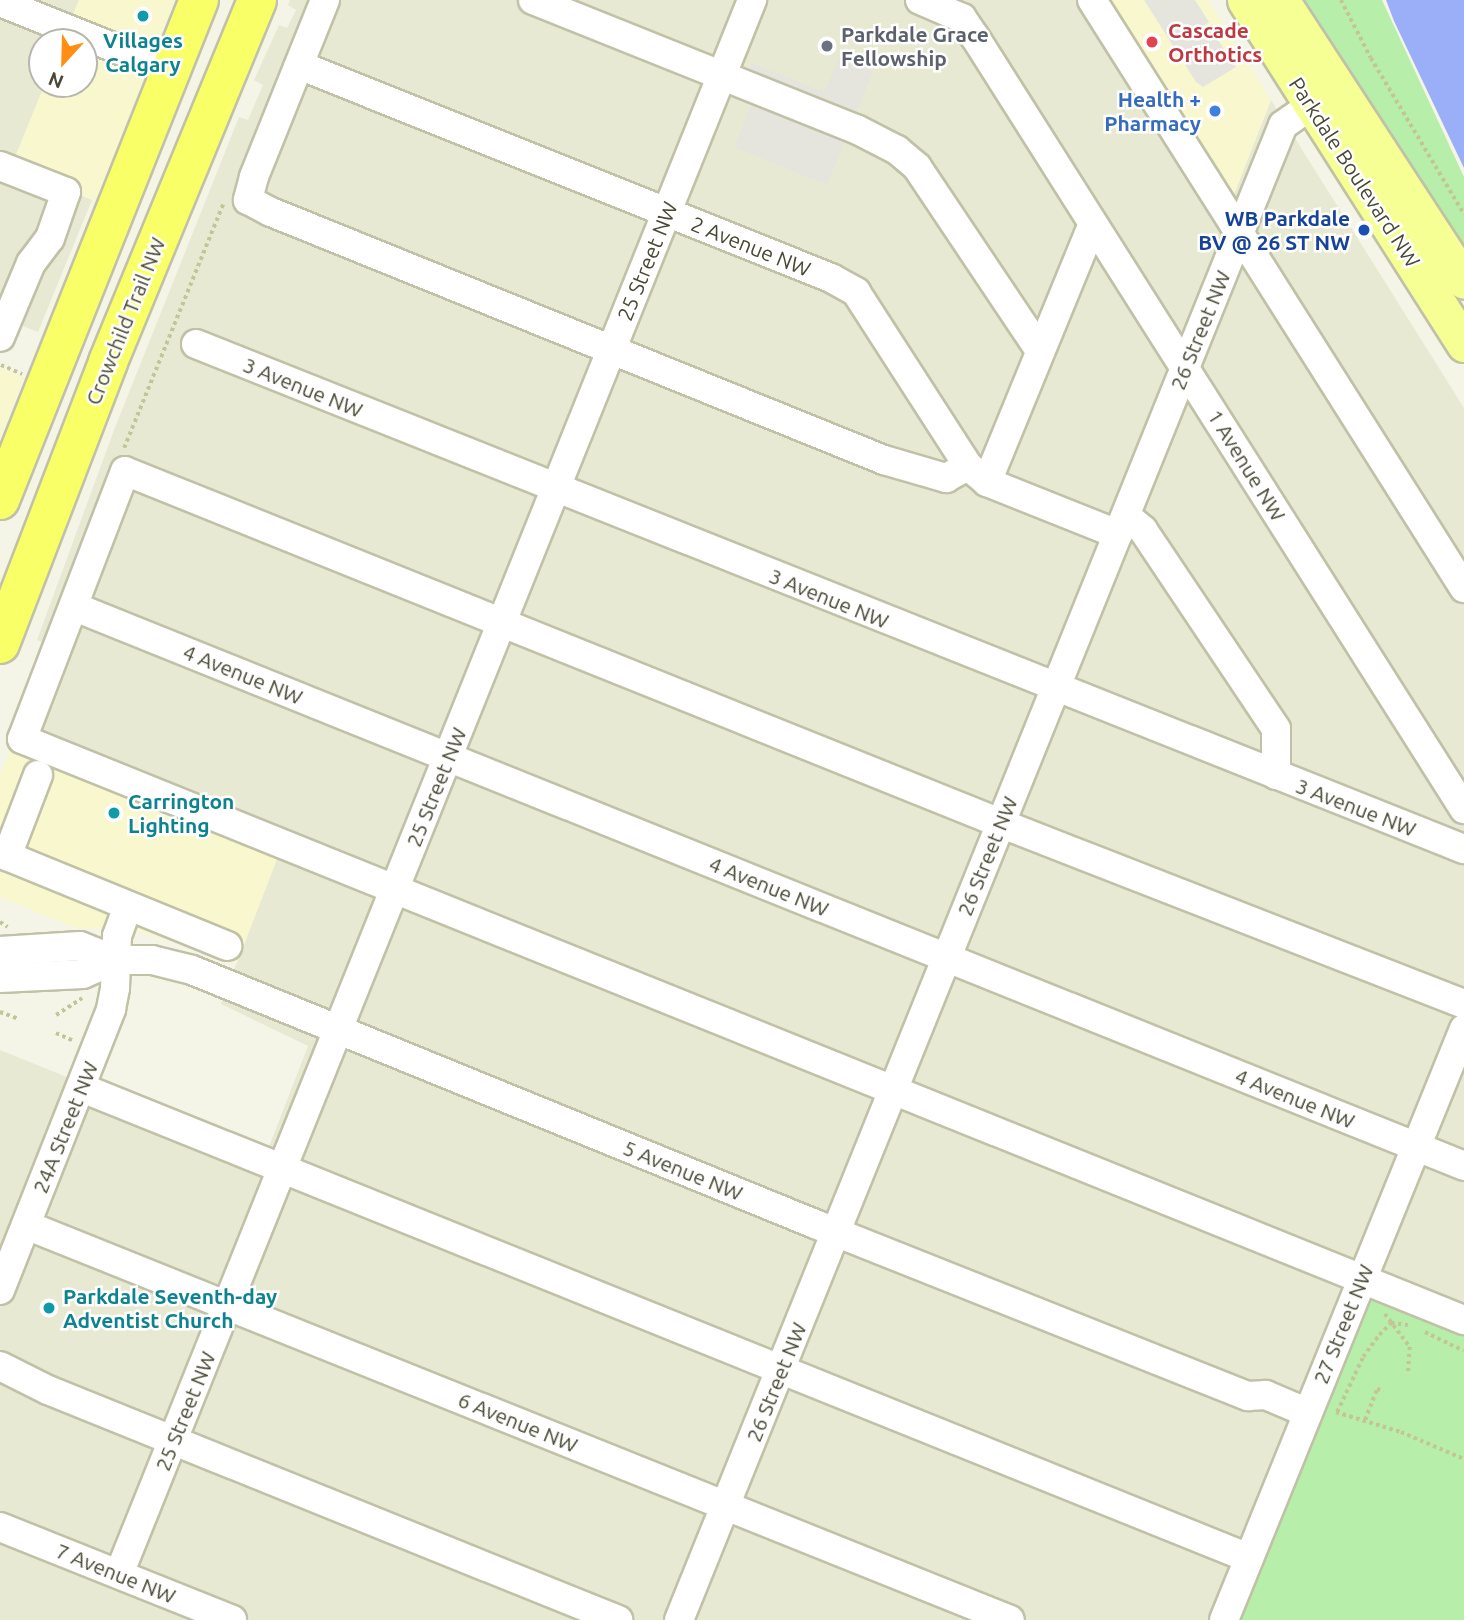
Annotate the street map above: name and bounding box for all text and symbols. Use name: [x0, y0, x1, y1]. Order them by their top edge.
marker: Villages Calgary: [135, 8, 151, 24]
place label: Cascade Orthotics: [1168, 17, 1262, 67]
place label: Parkdale Grace Fellowship: [841, 21, 989, 71]
place label: Villages Calgary: [103, 27, 183, 77]
north arrow: [28, 28, 98, 98]
marker: Cascade Orthotics: [1142, 32, 1162, 52]
marker: Parkdale Grace Fellowship: [819, 38, 835, 54]
text: N: [45, 68, 67, 93]
street label: Parkdale Boulevard NW: [1284, 72, 1426, 272]
place label: Health + Pharmacy: [1104, 86, 1201, 136]
marker: Health + Pharmacy: [1207, 103, 1223, 119]
street label: 25 Street NW: [612, 198, 682, 324]
place label: WB Parkdale BV @ 26 ST NW: [1198, 205, 1350, 255]
street label: 2 Avenue NW: [688, 211, 814, 281]
marker: WB Parkdale BV @ 26 ST NW: [1356, 222, 1372, 238]
street label: Crowchild Trail NW: [80, 234, 170, 408]
street label: 26 Street NW: [1165, 267, 1235, 393]
street label: 3 Avenue NW: [240, 352, 366, 422]
street label: 1 Avenue NW: [1203, 405, 1291, 525]
street label: 3 Avenue NW: [766, 563, 892, 633]
street label: 4 Avenue NW: [180, 639, 306, 709]
street label: 25 Street NW: [401, 724, 471, 850]
street label: 3 Avenue NW: [1292, 773, 1420, 841]
place label: Carrington Lighting: [128, 788, 234, 838]
street label: 26 Street NW: [952, 793, 1022, 919]
marker: Carrington Lighting: [106, 805, 122, 821]
street label: 4 Avenue NW: [706, 851, 832, 921]
street label: 24A Street NW: [27, 1057, 103, 1197]
street label: 4 Avenue NW: [1232, 1063, 1358, 1133]
street label: 5 Avenue NW: [620, 1135, 746, 1205]
street label: 27 Street NW: [1308, 1261, 1378, 1387]
place label: Parkdale Seventh-day Adventist Church: [63, 1283, 277, 1333]
marker: Parkdale Seventh-day Adventist Church: [41, 1300, 57, 1316]
street label: 26 Street NW: [741, 1319, 811, 1445]
street label: 25 Street NW: [150, 1348, 220, 1474]
street label: 6 Avenue NW: [455, 1387, 581, 1457]
street label: 7 Avenue NW: [53, 1538, 179, 1608]

